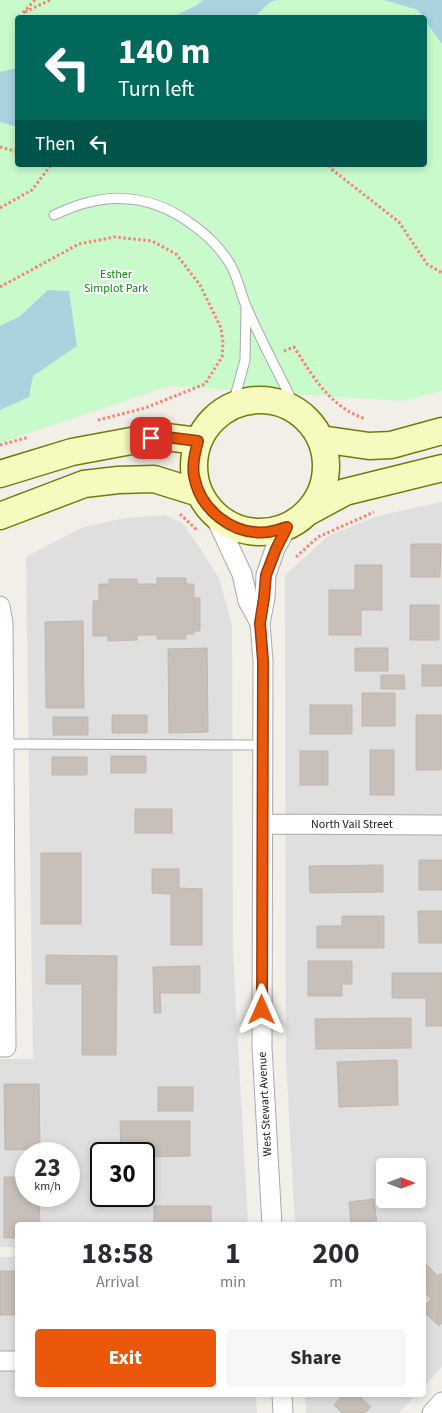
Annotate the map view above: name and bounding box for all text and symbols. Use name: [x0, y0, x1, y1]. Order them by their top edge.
text: 140 m: [118, 27, 210, 77]
icon: left: [35, 35, 100, 100]
text: Turn left: [118, 73, 194, 105]
icon: left: [85, 130, 113, 158]
text: Then: [35, 131, 75, 158]
park label: Esther Simplot Park: [84, 266, 148, 297]
pin: [130, 417, 172, 459]
icon: arrive: [137, 424, 165, 452]
street label: North Vail Street: [311, 816, 393, 833]
position arrow: [235, 983, 287, 1035]
street label: West Stewart Avenue: [254, 1051, 276, 1157]
speed limit sign: 30: [90, 1142, 155, 1207]
text: 23: [34, 1150, 61, 1186]
north arrow: [376, 1158, 426, 1208]
map controls: [376, 1158, 426, 1208]
text: km/h: [34, 1178, 61, 1195]
text: 18:58: [81, 1232, 154, 1275]
text: 1: [225, 1232, 241, 1275]
text: 200: [312, 1232, 360, 1275]
text: Arrival: [96, 1271, 139, 1293]
text: min: [220, 1271, 246, 1293]
text: m: [329, 1271, 343, 1293]
button: Exit: [35, 1329, 216, 1387]
button: Share: [226, 1329, 406, 1387]

